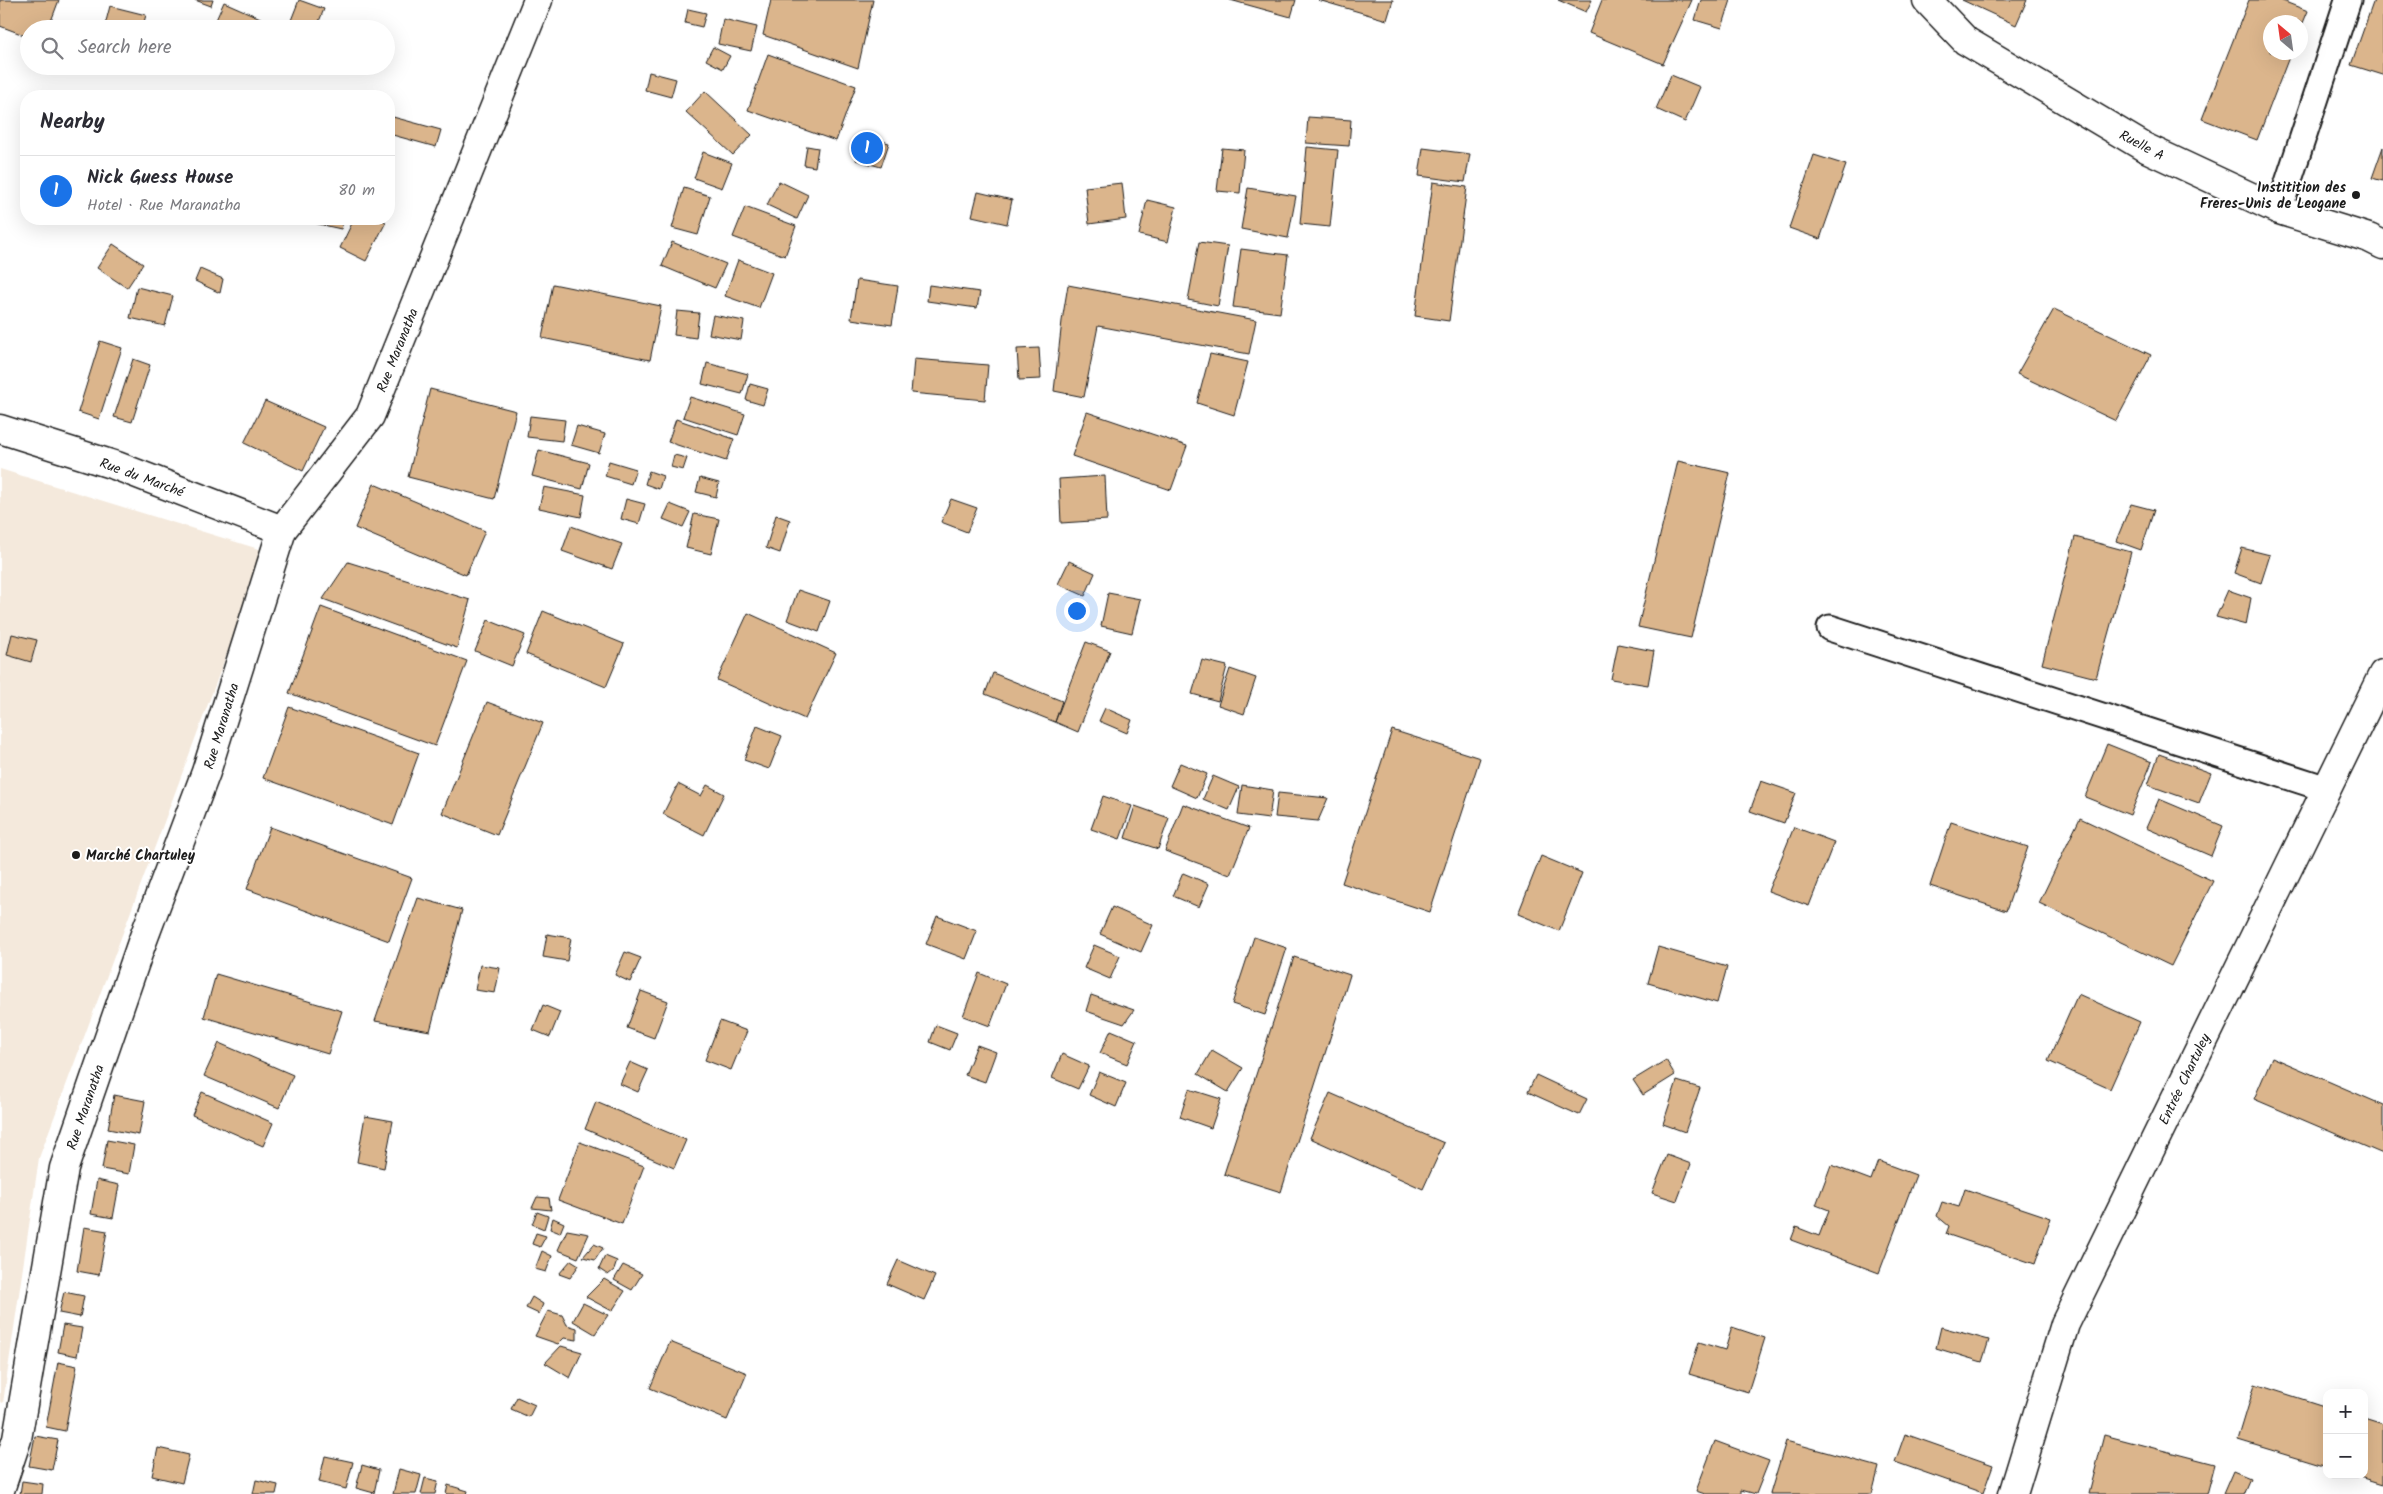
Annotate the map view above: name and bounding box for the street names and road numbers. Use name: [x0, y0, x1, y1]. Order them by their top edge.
street label: Ruelle A: [2115, 125, 2168, 167]
street label: Rue Maranatha: [371, 305, 425, 396]
street label: Rue du Marché: [96, 453, 188, 504]
street label: Rue Maranatha: [198, 680, 246, 772]
street label: Entrée Chartuley: [2153, 1030, 2217, 1129]
street label: Rue Maranatha: [61, 1062, 111, 1153]

